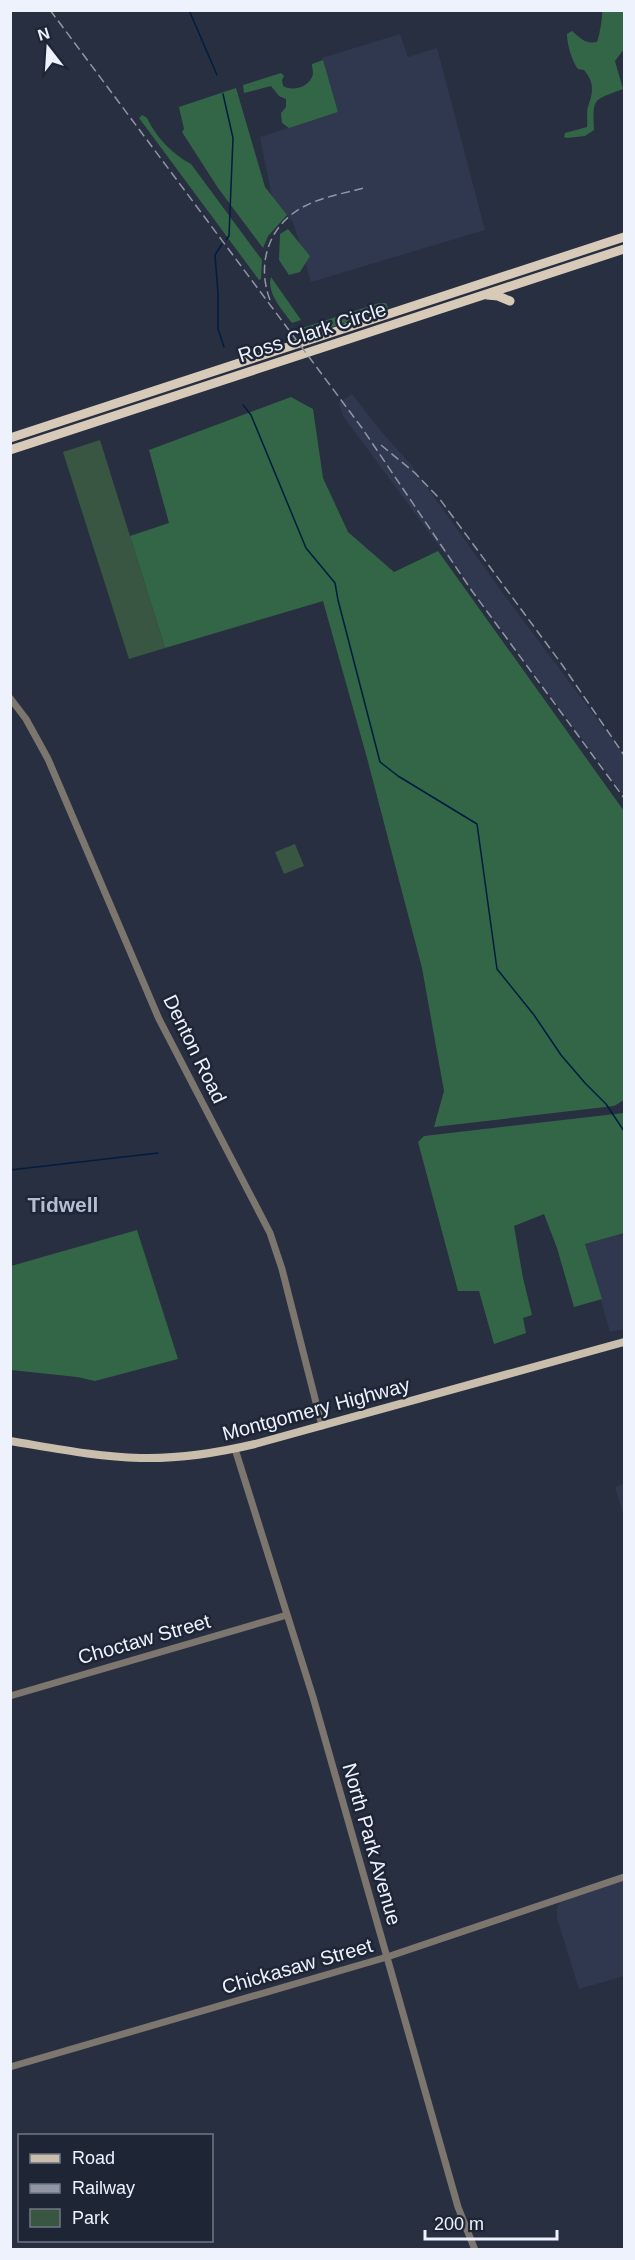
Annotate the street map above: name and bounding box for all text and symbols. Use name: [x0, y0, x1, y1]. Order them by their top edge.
north arrow: [18, 18, 78, 78]
text: N: [36, 24, 52, 44]
street label: Ross Clark Circle: [235, 298, 389, 366]
street label: Denton Road: [159, 991, 231, 1107]
district label: Tidwell: [28, 1193, 98, 1216]
street label: Montgomery Highway: [220, 1373, 412, 1445]
street label: Choctaw Street: [75, 1609, 213, 1668]
street label: North Park Avenue: [338, 1760, 406, 1928]
street label: Chickasaw Street: [219, 1934, 375, 1998]
legend: [18, 2134, 213, 2242]
text: Road: [72, 2148, 115, 2168]
text: Railway: [72, 2178, 135, 2198]
scale bar: [425, 2203, 557, 2241]
text: Park: [72, 2208, 110, 2228]
text: 200 m: [434, 2214, 484, 2234]

